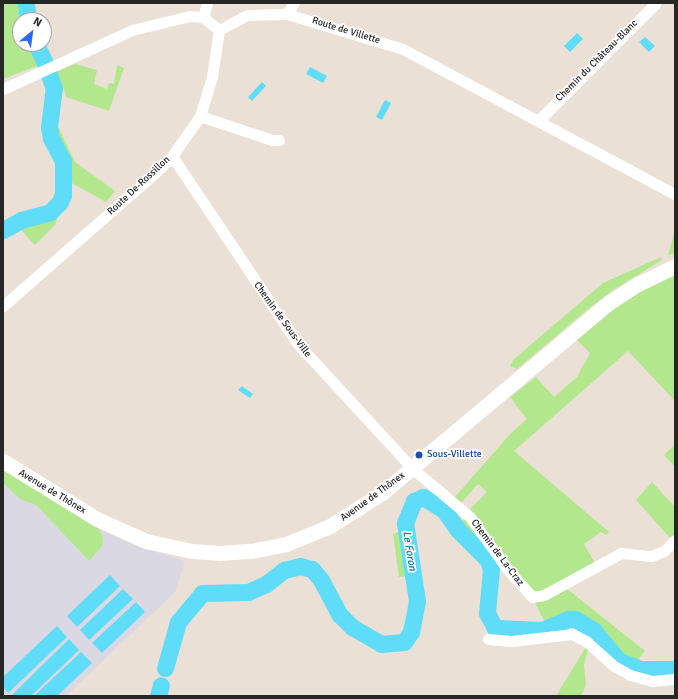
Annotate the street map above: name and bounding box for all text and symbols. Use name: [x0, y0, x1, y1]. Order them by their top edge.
north arrow: [12, 12, 52, 52]
text: N: [31, 14, 44, 29]
street label: Route de Villette: [310, 15, 382, 47]
street label: Chemin du Château-Blanc: [554, 18, 640, 104]
street label: Route De-Rossillon: [105, 154, 173, 218]
street label: Chemin de Sous-Ville: [251, 280, 313, 360]
place label: Sous-Villette: [427, 449, 482, 461]
marker: Sous-Villette: [414, 450, 424, 460]
street label: Avenue de Thônex: [16, 467, 88, 517]
street label: Avenue de Thônex: [338, 470, 408, 524]
street label: Chemin de La-Craz: [468, 517, 526, 589]
water label: Le Foron: [399, 530, 419, 572]

